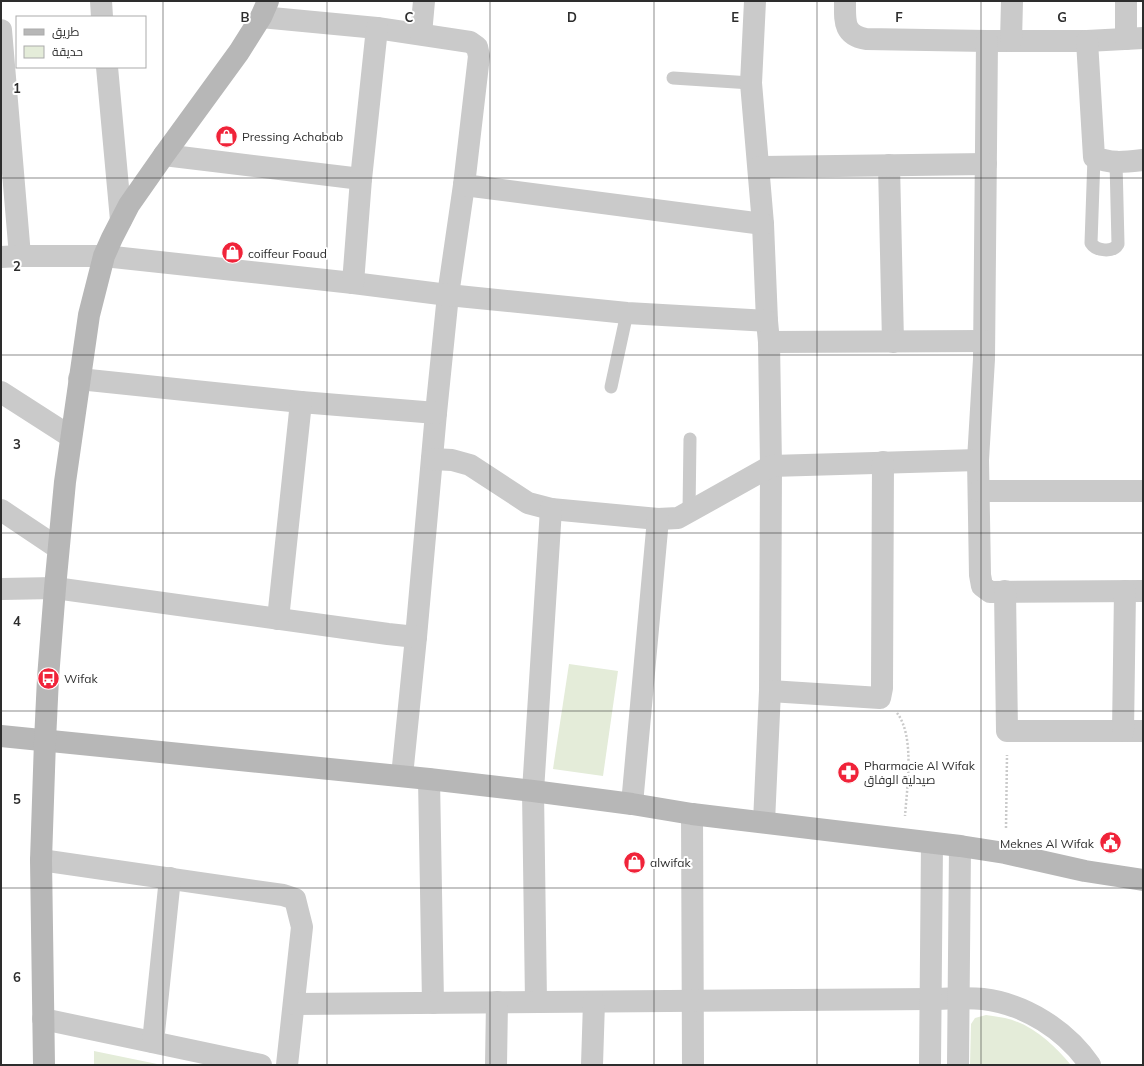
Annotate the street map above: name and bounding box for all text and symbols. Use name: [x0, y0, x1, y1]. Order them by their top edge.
text: B: [241, 9, 250, 25]
text: C: [405, 9, 414, 25]
text: D: [567, 9, 577, 25]
text: E: [731, 9, 739, 25]
text: F: [895, 9, 903, 25]
text: G: [1057, 9, 1067, 25]
legend: [16, 16, 146, 68]
text: طريق: [52, 24, 80, 39]
text: حديقة: [52, 44, 83, 59]
text: 1: [13, 80, 21, 96]
shop icon: Pressing Achabab: [214, 123, 240, 149]
place label: Pressing Achabab: [242, 129, 343, 144]
shop icon: coiffeur Foaud: [220, 240, 246, 266]
place label: coiffeur Foaud: [248, 246, 327, 261]
text: 2: [13, 258, 21, 274]
text: 3: [13, 436, 21, 452]
text: 4: [13, 613, 21, 629]
bus stop icon: Wifak: [35, 665, 61, 691]
place label: Wifak: [64, 671, 98, 686]
place label: Pharmacie Al Wifak صيدلية الوفاق: [864, 758, 976, 787]
pharmacy icon: Pharmacie Al Wifak صيدلية الوفاق: [836, 759, 862, 785]
text: 5: [13, 791, 21, 807]
public building icon: Meknes Al Wifak: [1097, 830, 1123, 856]
place label: Meknes Al Wifak: [1000, 836, 1095, 851]
shop icon: alwifak: [621, 849, 647, 875]
place label: alwifak: [650, 855, 692, 870]
text: 6: [13, 969, 21, 985]

